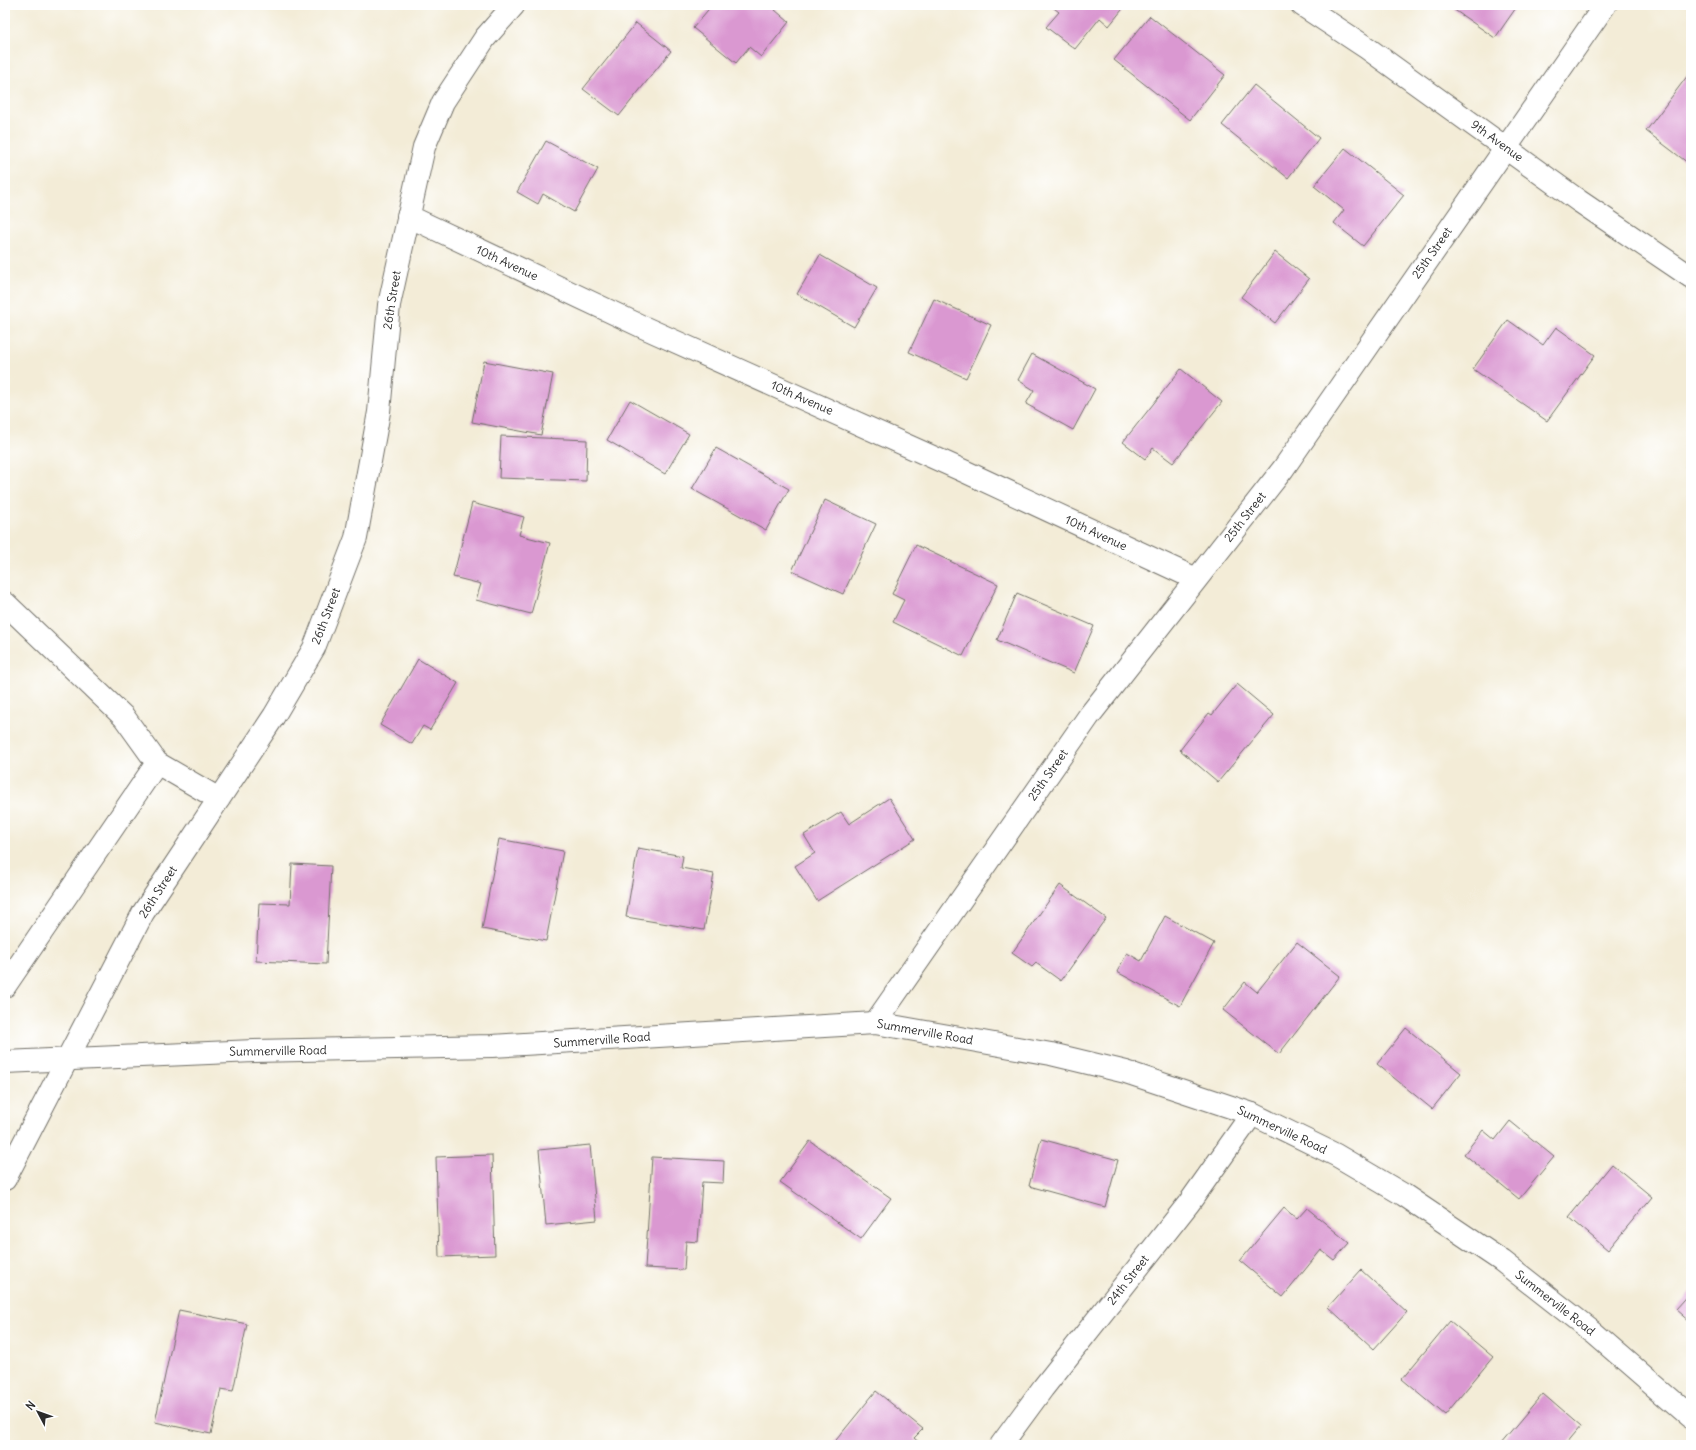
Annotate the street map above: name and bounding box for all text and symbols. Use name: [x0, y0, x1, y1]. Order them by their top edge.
street label: 9th Avenue: [1468, 117, 1526, 165]
street label: 25th Street: [1408, 224, 1455, 281]
street label: 10th Avenue: [474, 242, 541, 283]
street label: 26th Street: [379, 269, 404, 330]
street label: 10th Avenue: [769, 377, 836, 418]
street label: 25th Street: [1220, 489, 1269, 545]
street label: 10th Avenue: [1063, 512, 1130, 553]
street label: 26th Street: [308, 585, 343, 646]
street label: 25th Street: [1024, 746, 1071, 803]
street label: 26th Street: [135, 863, 180, 921]
street label: Summerville Road: [876, 1016, 974, 1047]
street label: Summerville Road: [553, 1029, 651, 1050]
street label: Summerville Road: [229, 1042, 327, 1059]
street label: Summerville Road: [1235, 1102, 1330, 1157]
street label: 24th Street: [1103, 1252, 1152, 1308]
street label: Summerville Road: [1512, 1267, 1598, 1339]
north arrow: [18, 1392, 58, 1432]
text: N: [23, 1398, 38, 1413]

